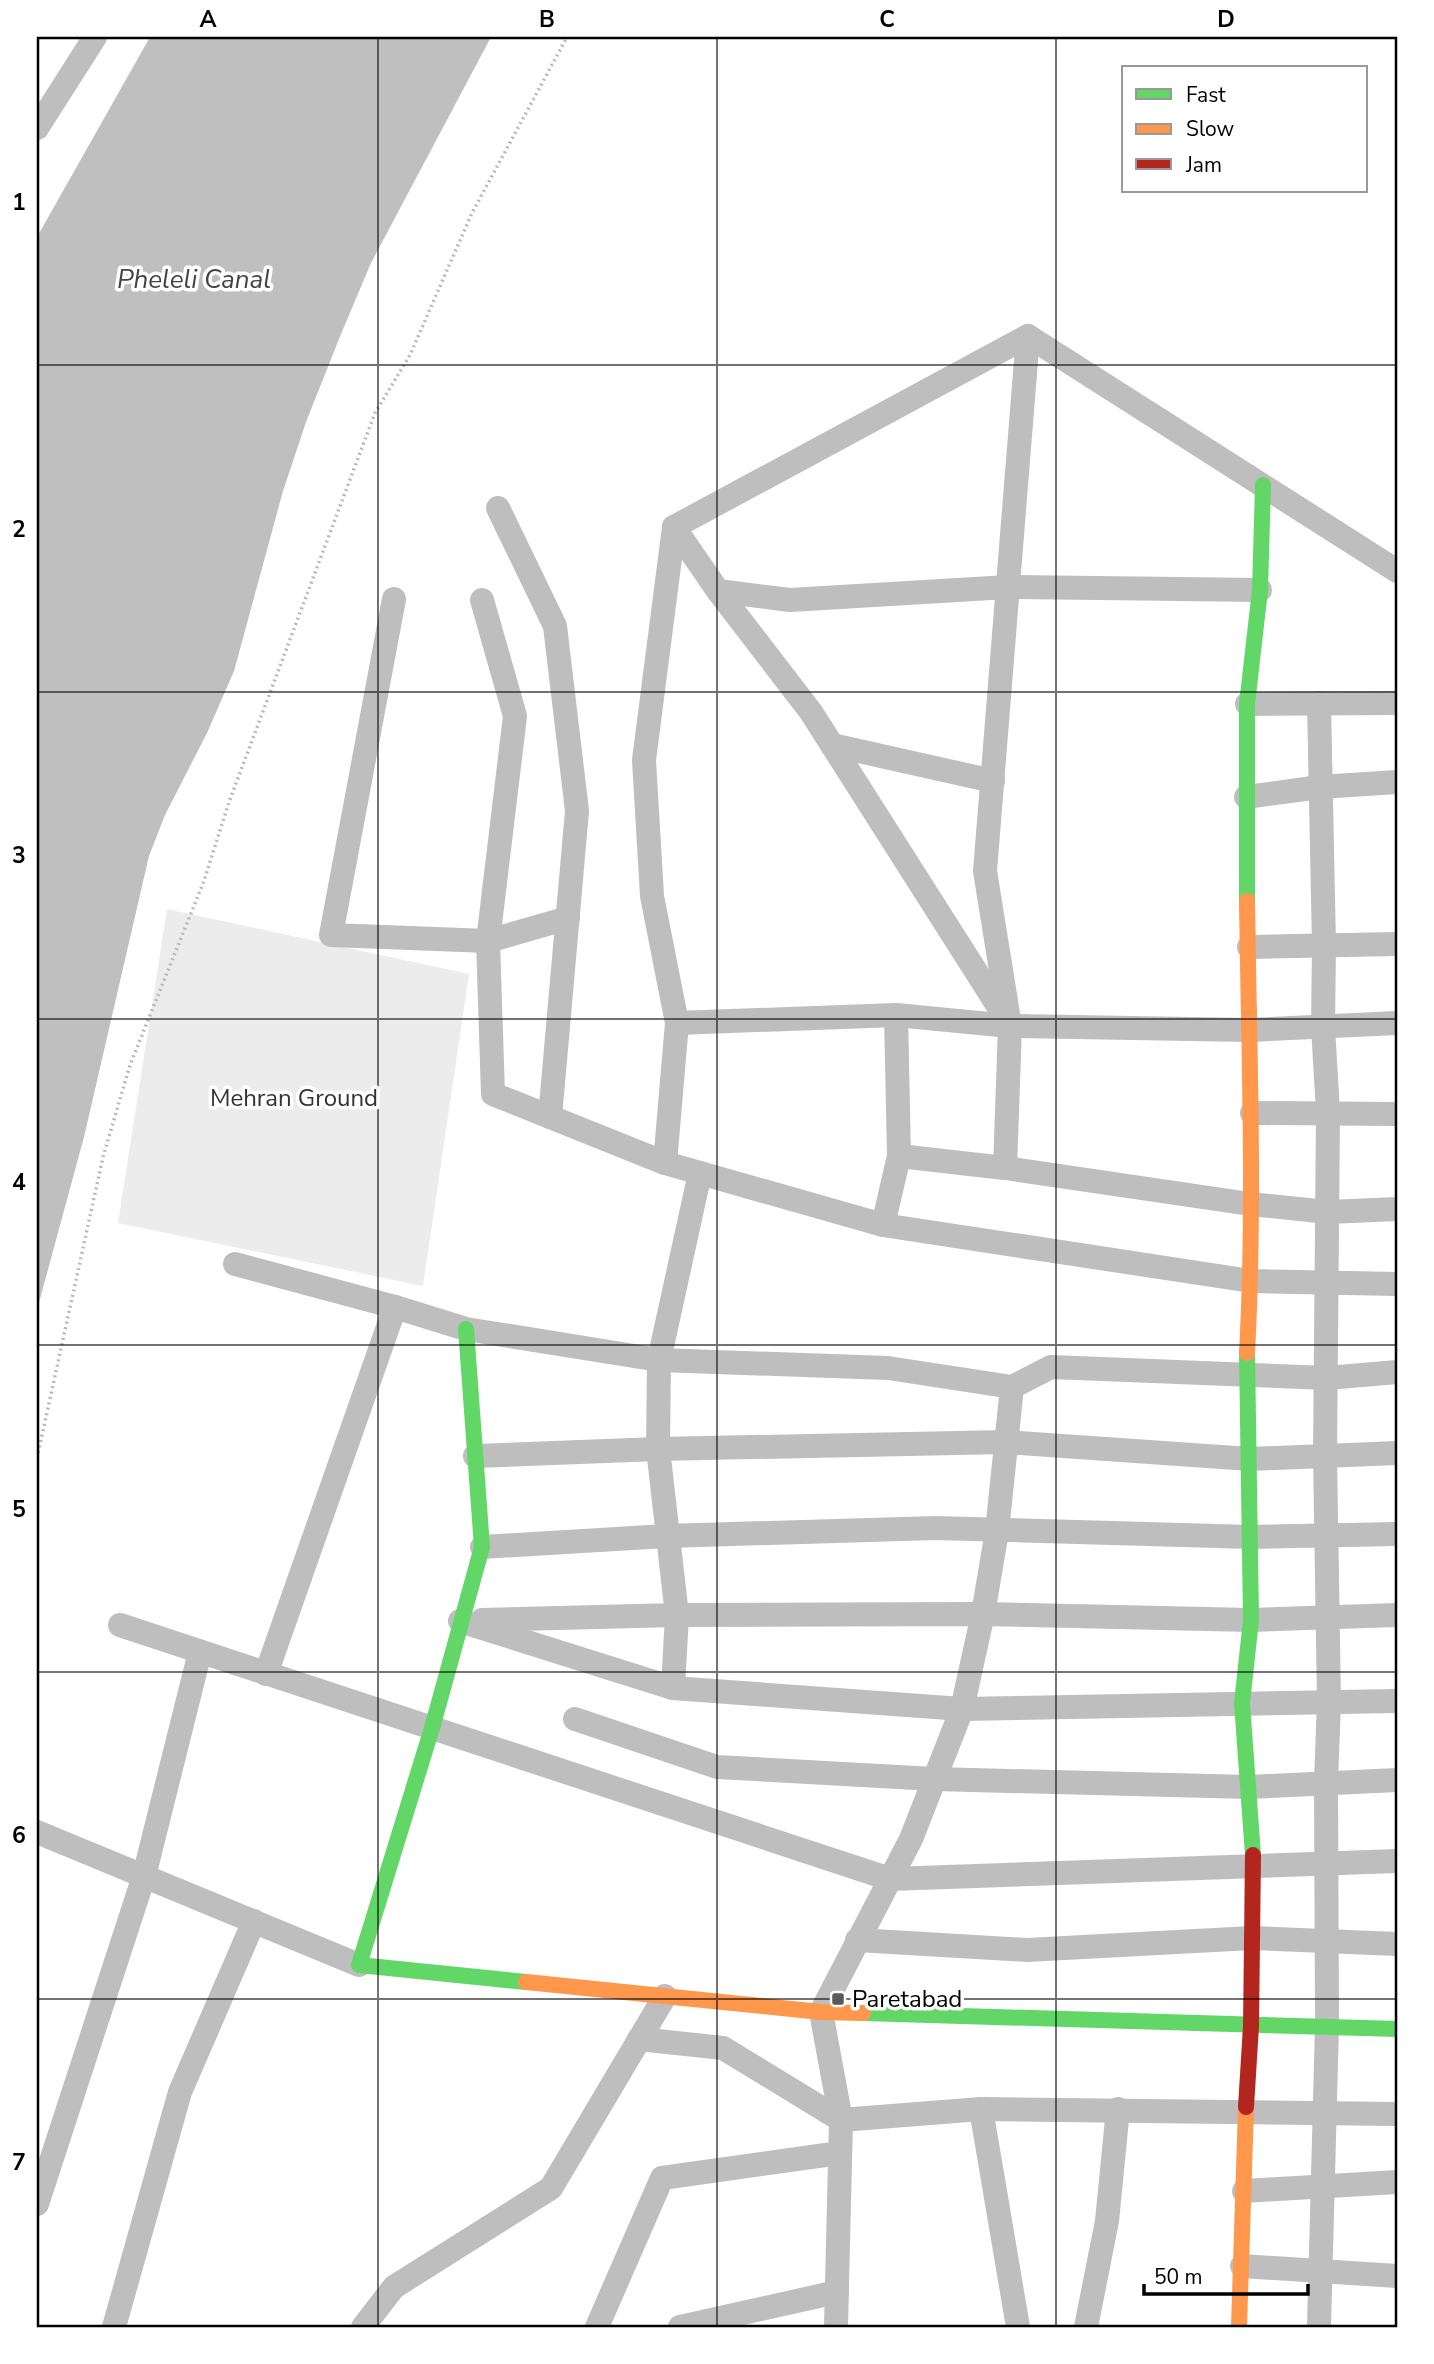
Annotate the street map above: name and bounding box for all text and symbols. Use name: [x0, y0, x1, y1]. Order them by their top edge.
text: A: [199, 4, 217, 35]
text: B: [539, 4, 555, 35]
text: C: [879, 4, 895, 35]
text: D: [1217, 4, 1235, 35]
legend: [1122, 66, 1368, 192]
text: Fast: [1186, 81, 1226, 109]
text: Slow: [1186, 115, 1235, 143]
text: Jam: [1185, 151, 1222, 179]
text: 1: [12, 187, 26, 218]
water label: Pheleli Canal: [117, 262, 271, 297]
text: 2: [12, 514, 26, 545]
text: 3: [12, 840, 26, 871]
park label: Mehran Ground: [210, 1082, 378, 1114]
text: 4: [12, 1167, 26, 1198]
text: 5: [12, 1494, 26, 1525]
text: 6: [12, 1820, 26, 1851]
place label: Paretabad: [852, 1983, 962, 2015]
marker: Paretabad: [830, 1991, 846, 2007]
text: 7: [12, 2147, 26, 2178]
scale bar: [1144, 2252, 1308, 2296]
text: 50 m: [1154, 2263, 1203, 2291]

